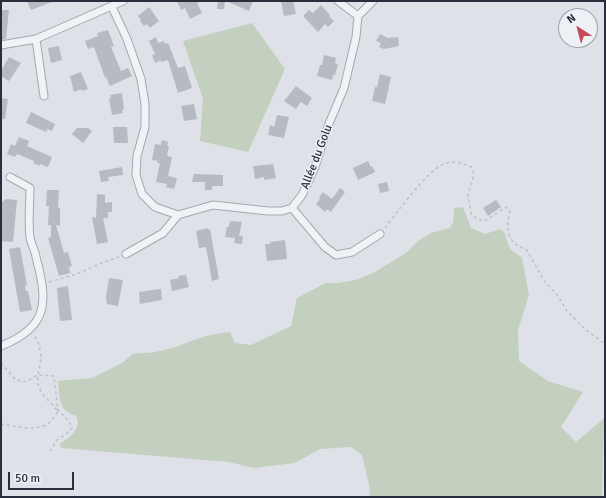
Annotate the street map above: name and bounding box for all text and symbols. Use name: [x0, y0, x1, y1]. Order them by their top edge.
north arrow: [558, 8, 598, 48]
text: N: [564, 11, 578, 26]
street label: Allée du Golu: [298, 123, 336, 191]
scale bar: [10, 464, 76, 490]
text: 50 m: [15, 471, 40, 486]

